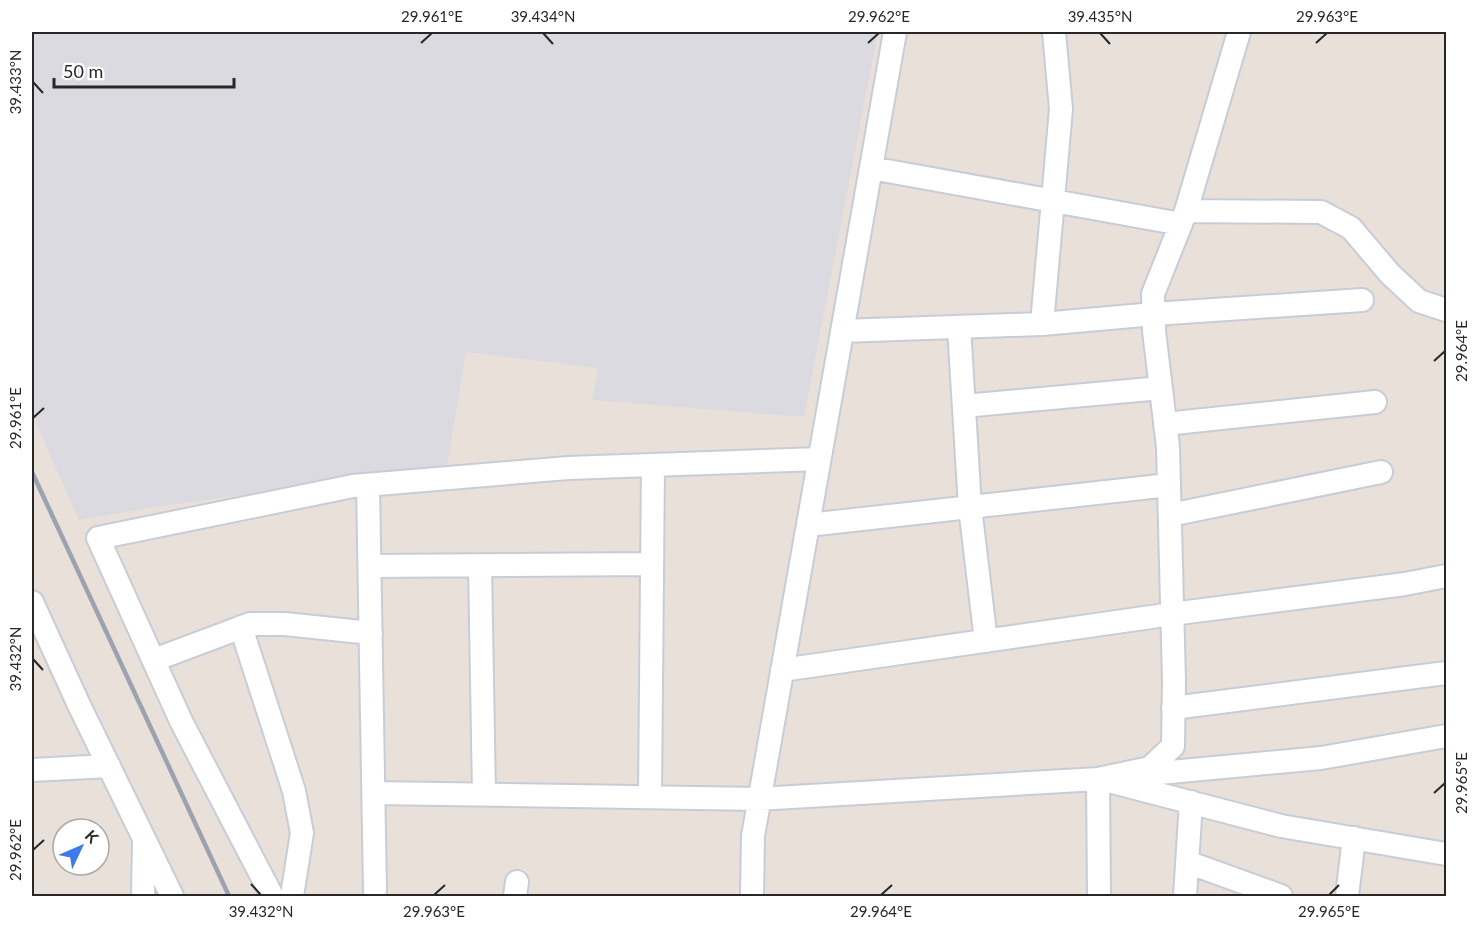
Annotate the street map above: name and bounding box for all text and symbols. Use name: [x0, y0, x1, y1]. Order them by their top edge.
text: 29.961°E: [401, 7, 463, 25]
text: 39.434°N: [511, 7, 575, 25]
text: 29.962°E: [848, 7, 910, 25]
text: 39.435°N: [1068, 7, 1132, 25]
text: 29.963°E: [1296, 7, 1358, 25]
text: 39.433°N: [6, 50, 24, 114]
scale bar: [54, 51, 234, 89]
text: 50 m: [63, 60, 103, 82]
text: 29.964°E: [1452, 320, 1470, 382]
text: 29.961°E: [6, 387, 24, 449]
text: 39.432°N: [6, 627, 24, 691]
text: 29.965°E: [1452, 752, 1470, 814]
north arrow: [51, 817, 111, 877]
text: 29.962°E: [6, 819, 24, 881]
text: K: [82, 826, 104, 848]
text: 39.432°N: [229, 902, 293, 920]
text: 29.963°E: [403, 902, 465, 920]
text: 29.964°E: [850, 902, 912, 920]
text: 29.965°E: [1298, 902, 1360, 920]

